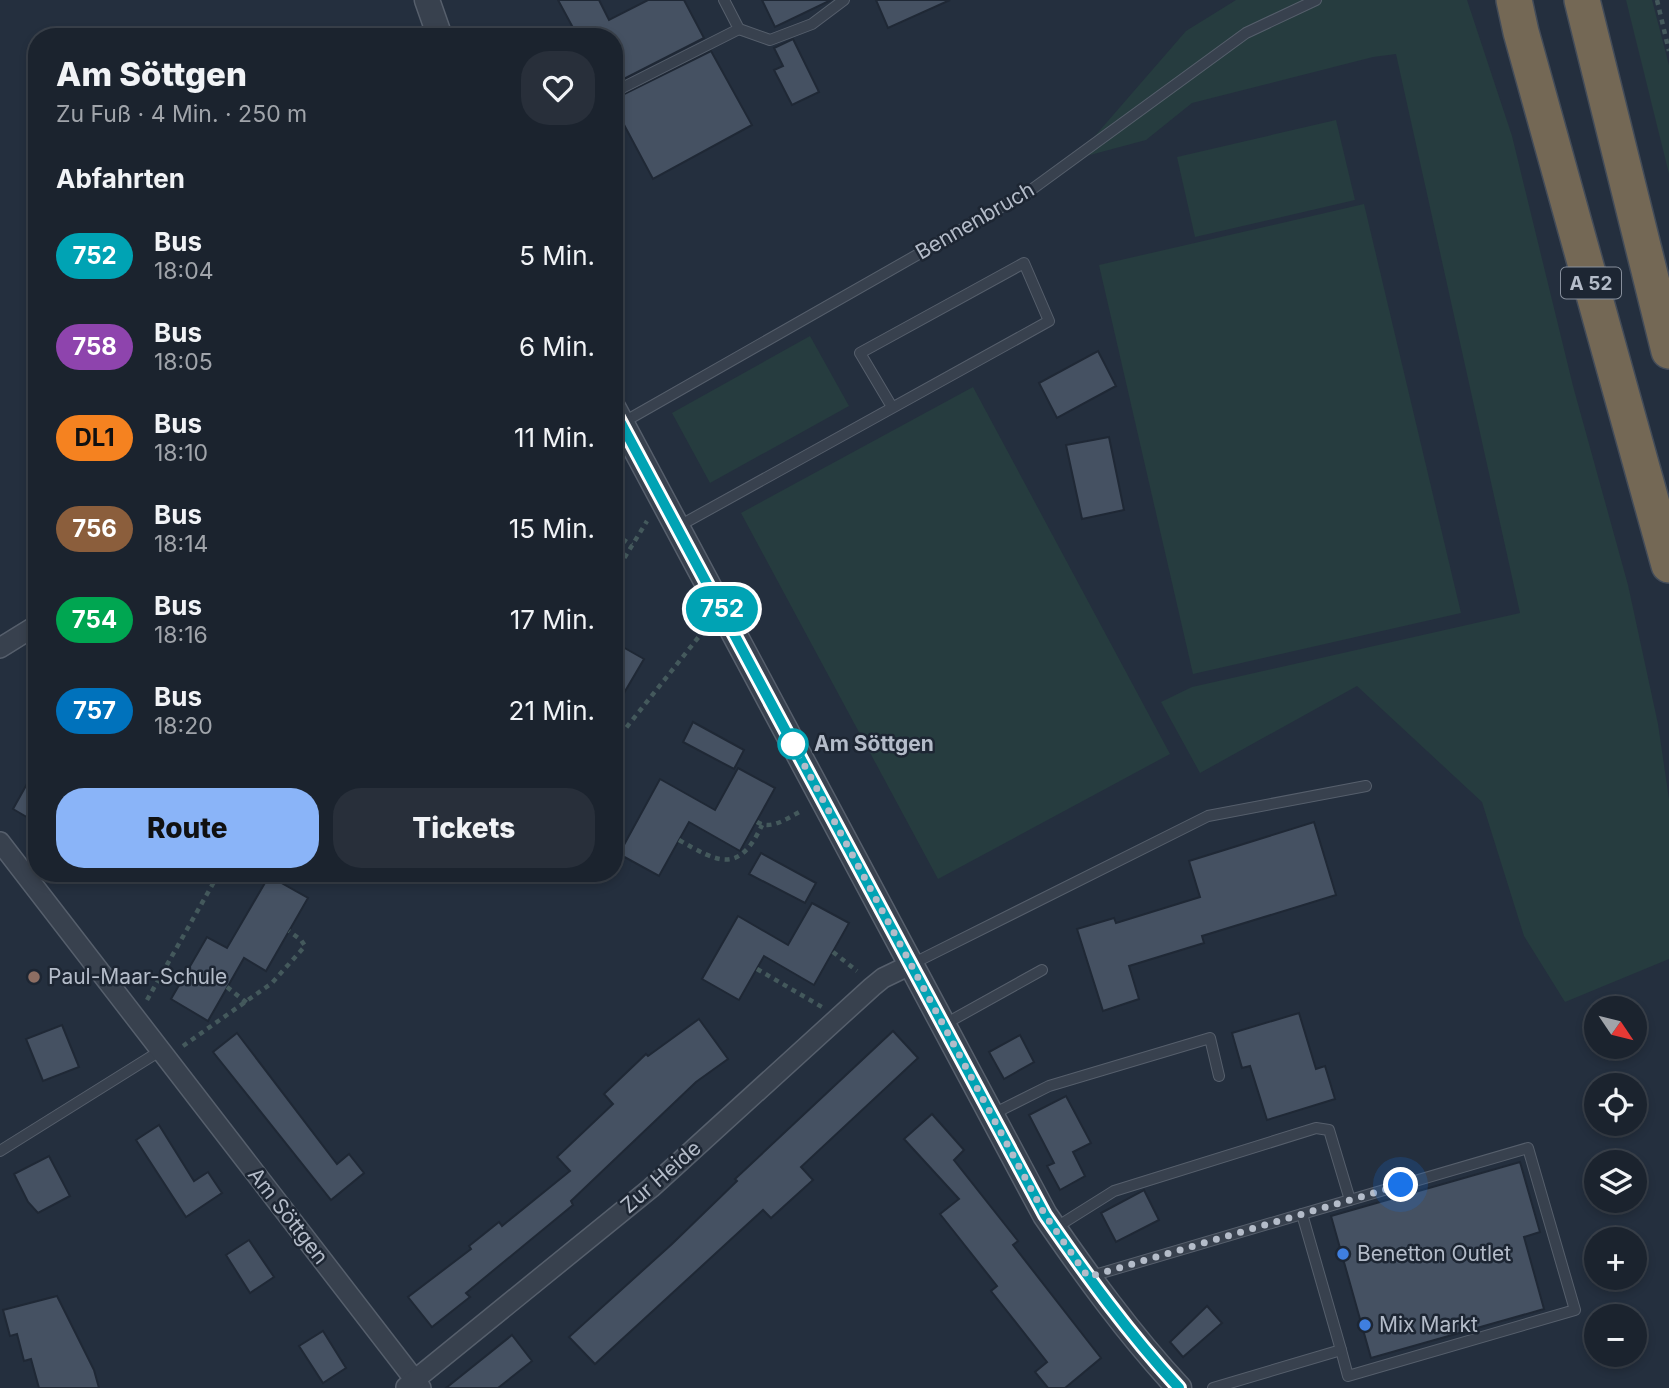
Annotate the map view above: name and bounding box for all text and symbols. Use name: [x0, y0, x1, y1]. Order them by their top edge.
button: heart: [521, 51, 595, 125]
text: Am Söttgen: [56, 54, 247, 94]
text: Zu Fuß · 4 Min. · 250 m: [56, 100, 307, 128]
text: Abfahrten: [56, 163, 185, 194]
street label: Bennenbruch: [911, 176, 1039, 265]
text: Bus: [154, 226, 202, 257]
text: 5 Min.: [519, 240, 595, 271]
text: 752: [72, 241, 117, 270]
text: 18:04: [154, 257, 214, 285]
road number: A 52: [1561, 268, 1621, 298]
text: Bus: [154, 317, 202, 348]
text: 6 Min.: [519, 331, 595, 362]
text: 758: [72, 332, 117, 361]
text: 18:05: [154, 348, 213, 376]
text: Bus: [154, 408, 202, 439]
text: 11 Min.: [514, 422, 595, 453]
text: DL1: [74, 423, 115, 452]
text: 18:10: [154, 439, 208, 467]
text: Bus: [154, 499, 202, 530]
text: 15 Min.: [509, 513, 595, 544]
text: 756: [72, 514, 117, 543]
text: 18:14: [154, 530, 208, 558]
line badge: 752: [682, 586, 762, 632]
text: Bus: [154, 590, 202, 621]
text: 752: [700, 594, 744, 623]
text: 17 Min.: [510, 604, 595, 635]
text: 754: [72, 605, 117, 634]
text: 18:16: [154, 621, 208, 649]
text: Bus: [154, 681, 202, 712]
text: 21 Min.: [509, 695, 595, 726]
text: 757: [73, 696, 116, 725]
text: 18:20: [154, 712, 213, 740]
marker: Am Söttgen: [778, 729, 808, 759]
place label: Am Söttgen: [814, 731, 934, 756]
button: Route: [56, 788, 319, 868]
button: Tickets: [333, 788, 595, 868]
place label: Paul-Maar-Schule: [48, 964, 227, 989]
marker: Paul-Maar-Schule: [26, 969, 42, 985]
north arrow: [1584, 996, 1647, 1059]
map controls: [1584, 996, 1647, 1367]
button: locate: [1584, 1073, 1647, 1136]
street label: Zur Heide: [616, 1135, 706, 1218]
button: layers: [1584, 1150, 1647, 1213]
street label: Am Söttgen: [243, 1163, 334, 1269]
your location: [1383, 1167, 1418, 1202]
button: +: [1584, 1227, 1647, 1290]
place label: Benetton Outlet: [1357, 1241, 1511, 1266]
marker: Benetton Outlet: [1335, 1246, 1351, 1262]
button: −: [1584, 1304, 1647, 1367]
place label: Mix Markt: [1379, 1312, 1478, 1337]
marker: Mix Markt: [1357, 1317, 1373, 1333]

